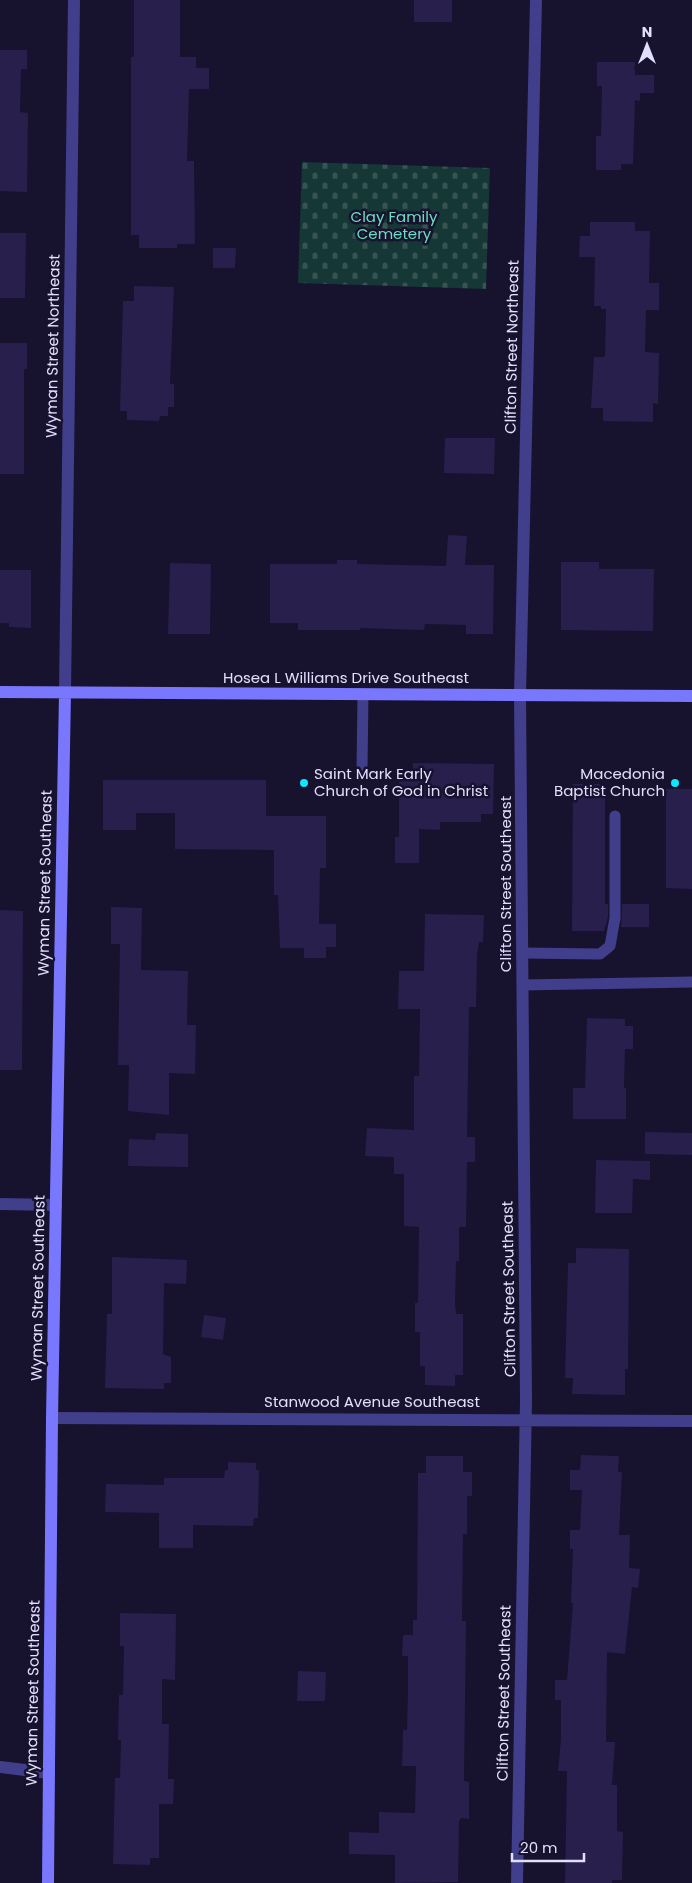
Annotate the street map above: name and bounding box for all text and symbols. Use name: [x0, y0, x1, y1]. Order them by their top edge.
north arrow: [622, 20, 672, 70]
text: N: [642, 22, 652, 42]
park label: Clay Family Cemetery: [351, 206, 438, 244]
street label: Wyman Street Northeast: [40, 254, 65, 438]
street label: Clifton Street Northeast: [499, 260, 524, 434]
street label: Hosea L Williams Drive Southeast: [223, 667, 469, 688]
place label: Saint Mark Early Church of God in Christ: [314, 763, 488, 801]
place label: Macedonia Baptist Church: [554, 763, 665, 801]
marker: Saint Mark Early Church of God in Christ: [298, 777, 310, 789]
marker: Macedonia Baptist Church: [669, 777, 681, 789]
street label: Wyman Street Southeast: [32, 790, 57, 976]
street label: Clifton Street Southeast: [495, 796, 516, 972]
street label: Wyman Street Southeast: [25, 1195, 50, 1381]
street label: Clifton Street Southeast: [496, 1201, 521, 1377]
street label: Stanwood Avenue Southeast: [264, 1391, 480, 1412]
street label: Wyman Street Southeast: [20, 1600, 45, 1786]
street label: Clifton Street Southeast: [491, 1605, 516, 1781]
scale bar: [512, 1830, 584, 1862]
text: 20 m: [520, 1837, 558, 1858]

